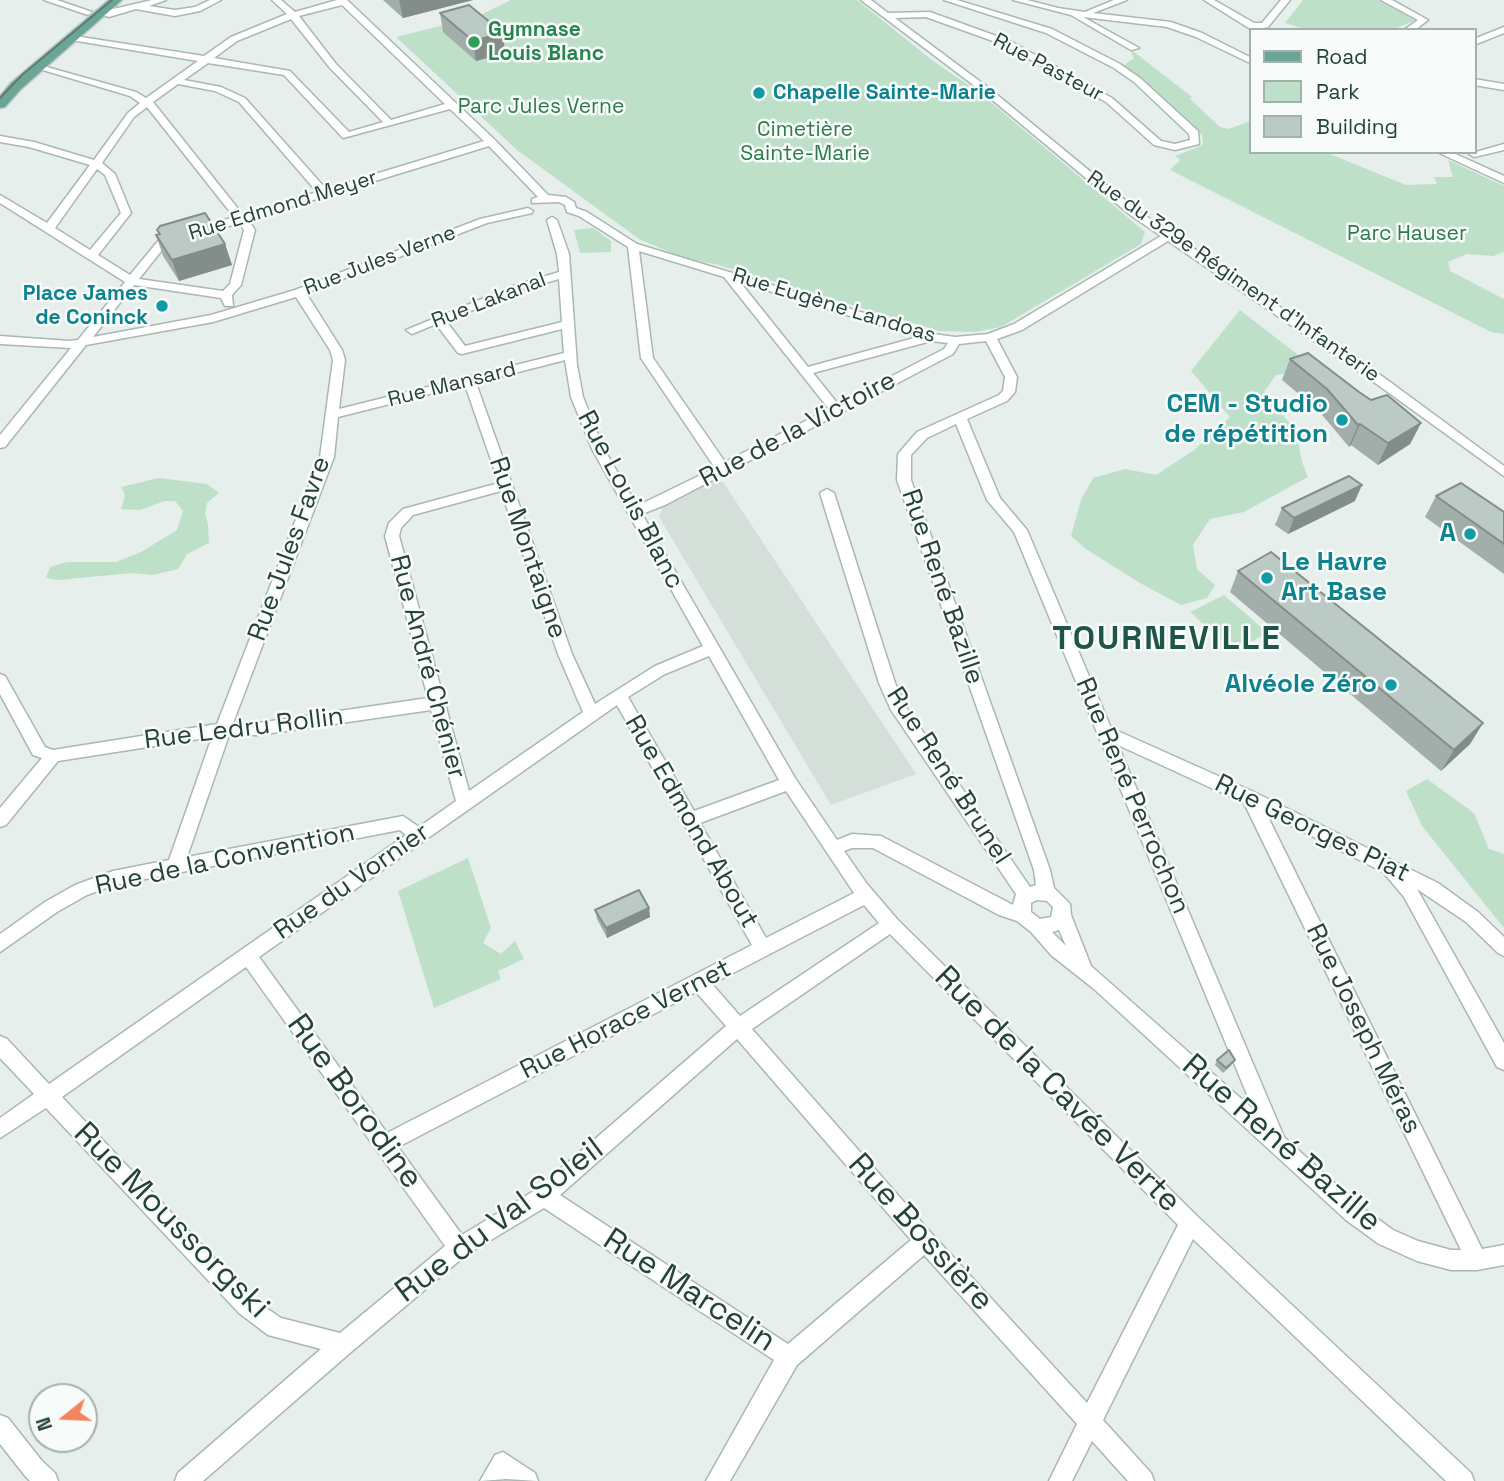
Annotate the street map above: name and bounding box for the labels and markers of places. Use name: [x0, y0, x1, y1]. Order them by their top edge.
place label: Gymnase Louis Blanc: [488, 17, 604, 67]
marker: Gymnase Louis Blanc: [466, 34, 482, 50]
place label: Chapelle Sainte-Marie: [773, 80, 996, 106]
marker: Chapelle Sainte-Marie: [751, 85, 767, 101]
place label: Place James de Coninck: [23, 281, 148, 331]
marker: Place James de Coninck: [154, 298, 170, 314]
place label: CEM - Studio de répétition: [1164, 389, 1328, 450]
marker: CEM - Studio de répétition: [1334, 412, 1350, 428]
place label: A: [1440, 518, 1456, 550]
marker: A: [1462, 526, 1478, 542]
place label: Le Havre Art Base: [1281, 547, 1387, 608]
marker: Le Havre Art Base: [1259, 570, 1275, 586]
place label: Alvéole Zéro: [1225, 669, 1377, 701]
marker: Alvéole Zéro: [1383, 677, 1399, 693]

